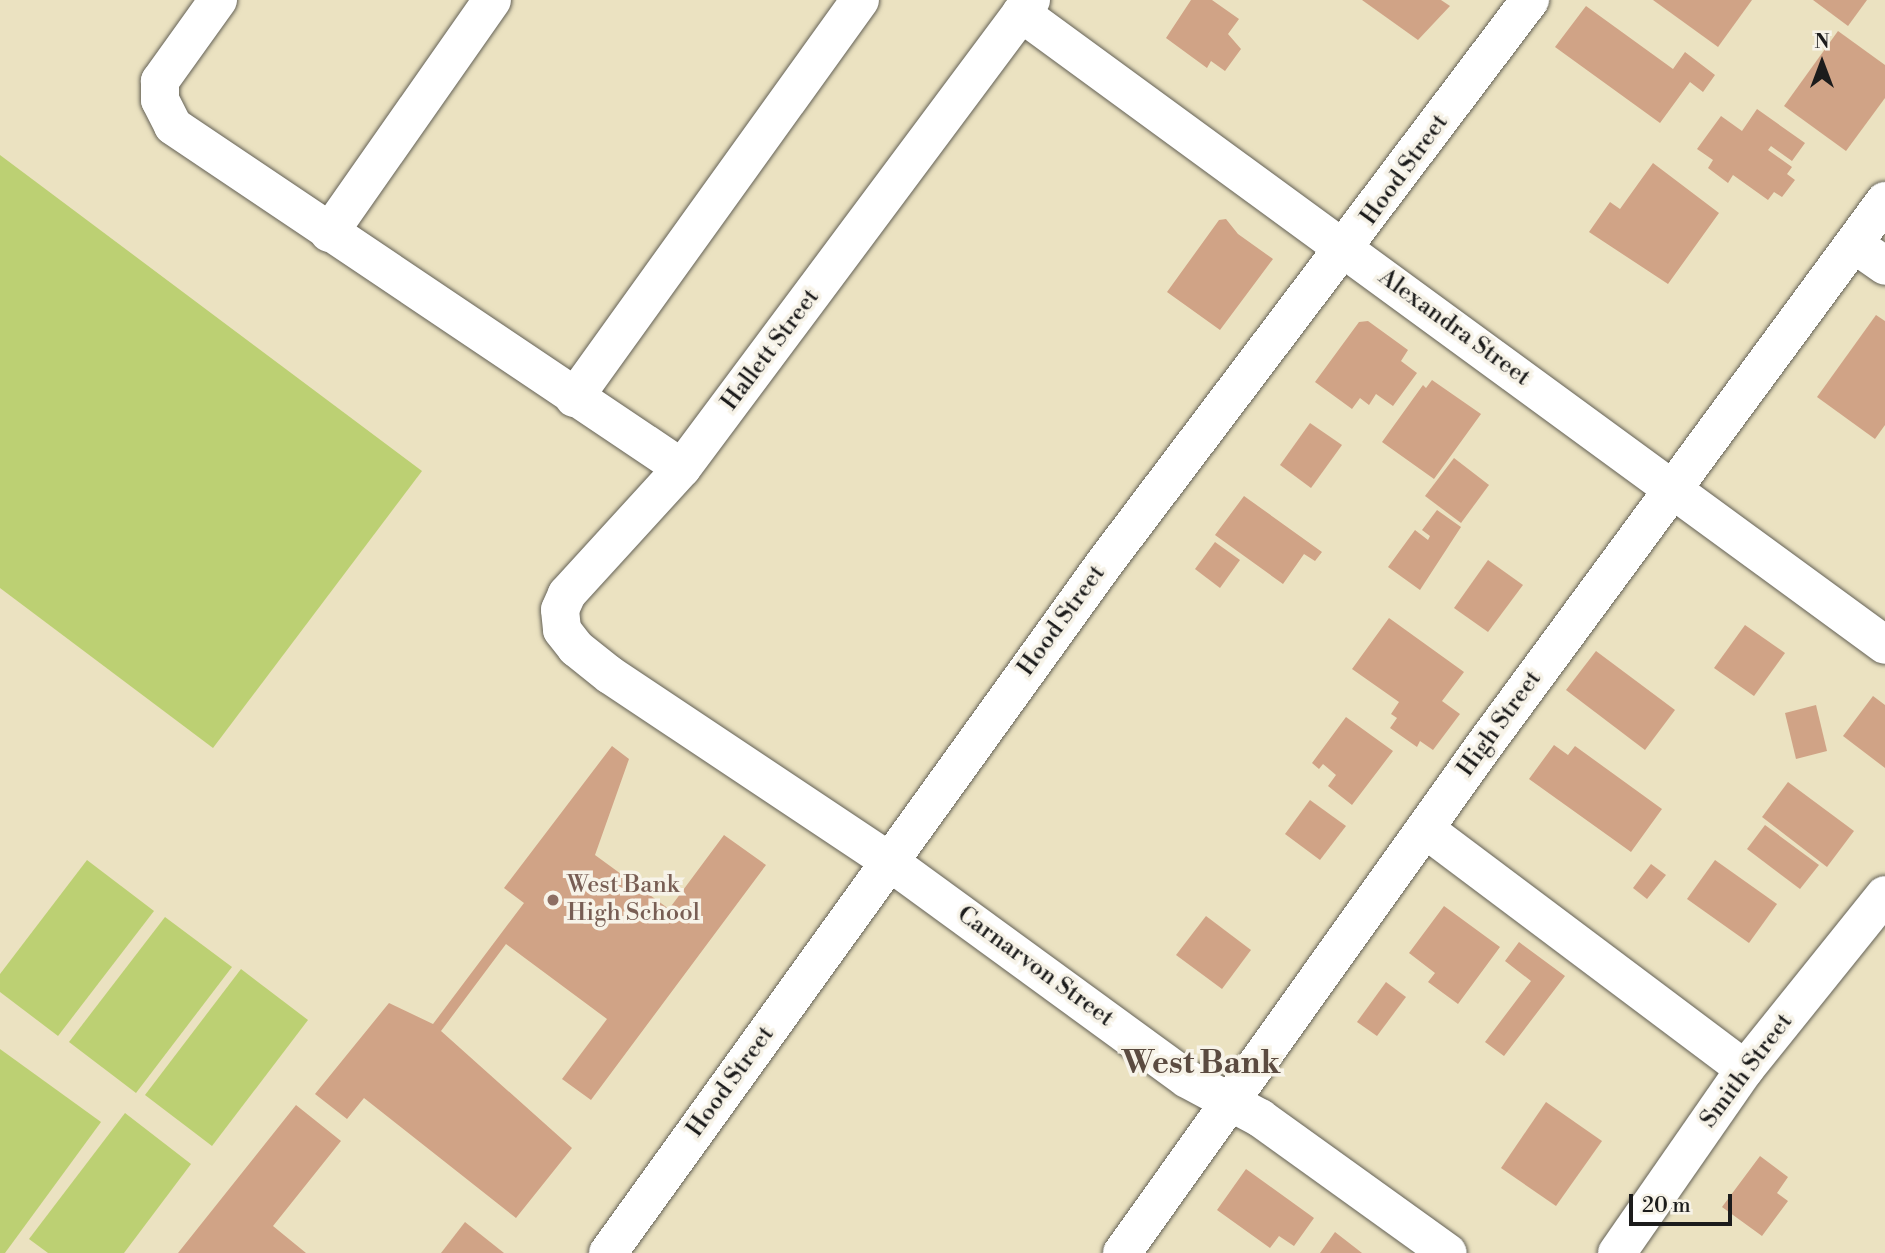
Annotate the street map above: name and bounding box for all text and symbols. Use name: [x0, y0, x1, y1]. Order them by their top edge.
north arrow: [1787, 28, 1857, 98]
text: N: [1814, 30, 1830, 54]
street label: Hood Street: [1355, 109, 1455, 231]
street label: Alexandra Street: [1372, 263, 1536, 393]
street label: Hallett Street: [716, 284, 826, 416]
street label: Hood Street: [1012, 560, 1112, 682]
street label: High Street: [1452, 665, 1548, 783]
place label: West Bank High School: [567, 872, 700, 928]
marker: West Bank High School: [545, 892, 561, 908]
street label: Carnarvon Street: [951, 901, 1119, 1033]
street label: Smith Street: [1695, 1008, 1799, 1134]
street label: Hood Street: [681, 1021, 781, 1143]
district label: West Bank: [1122, 1044, 1280, 1082]
scale bar: [1633, 1180, 1736, 1224]
text: 20 m: [1642, 1193, 1691, 1219]

